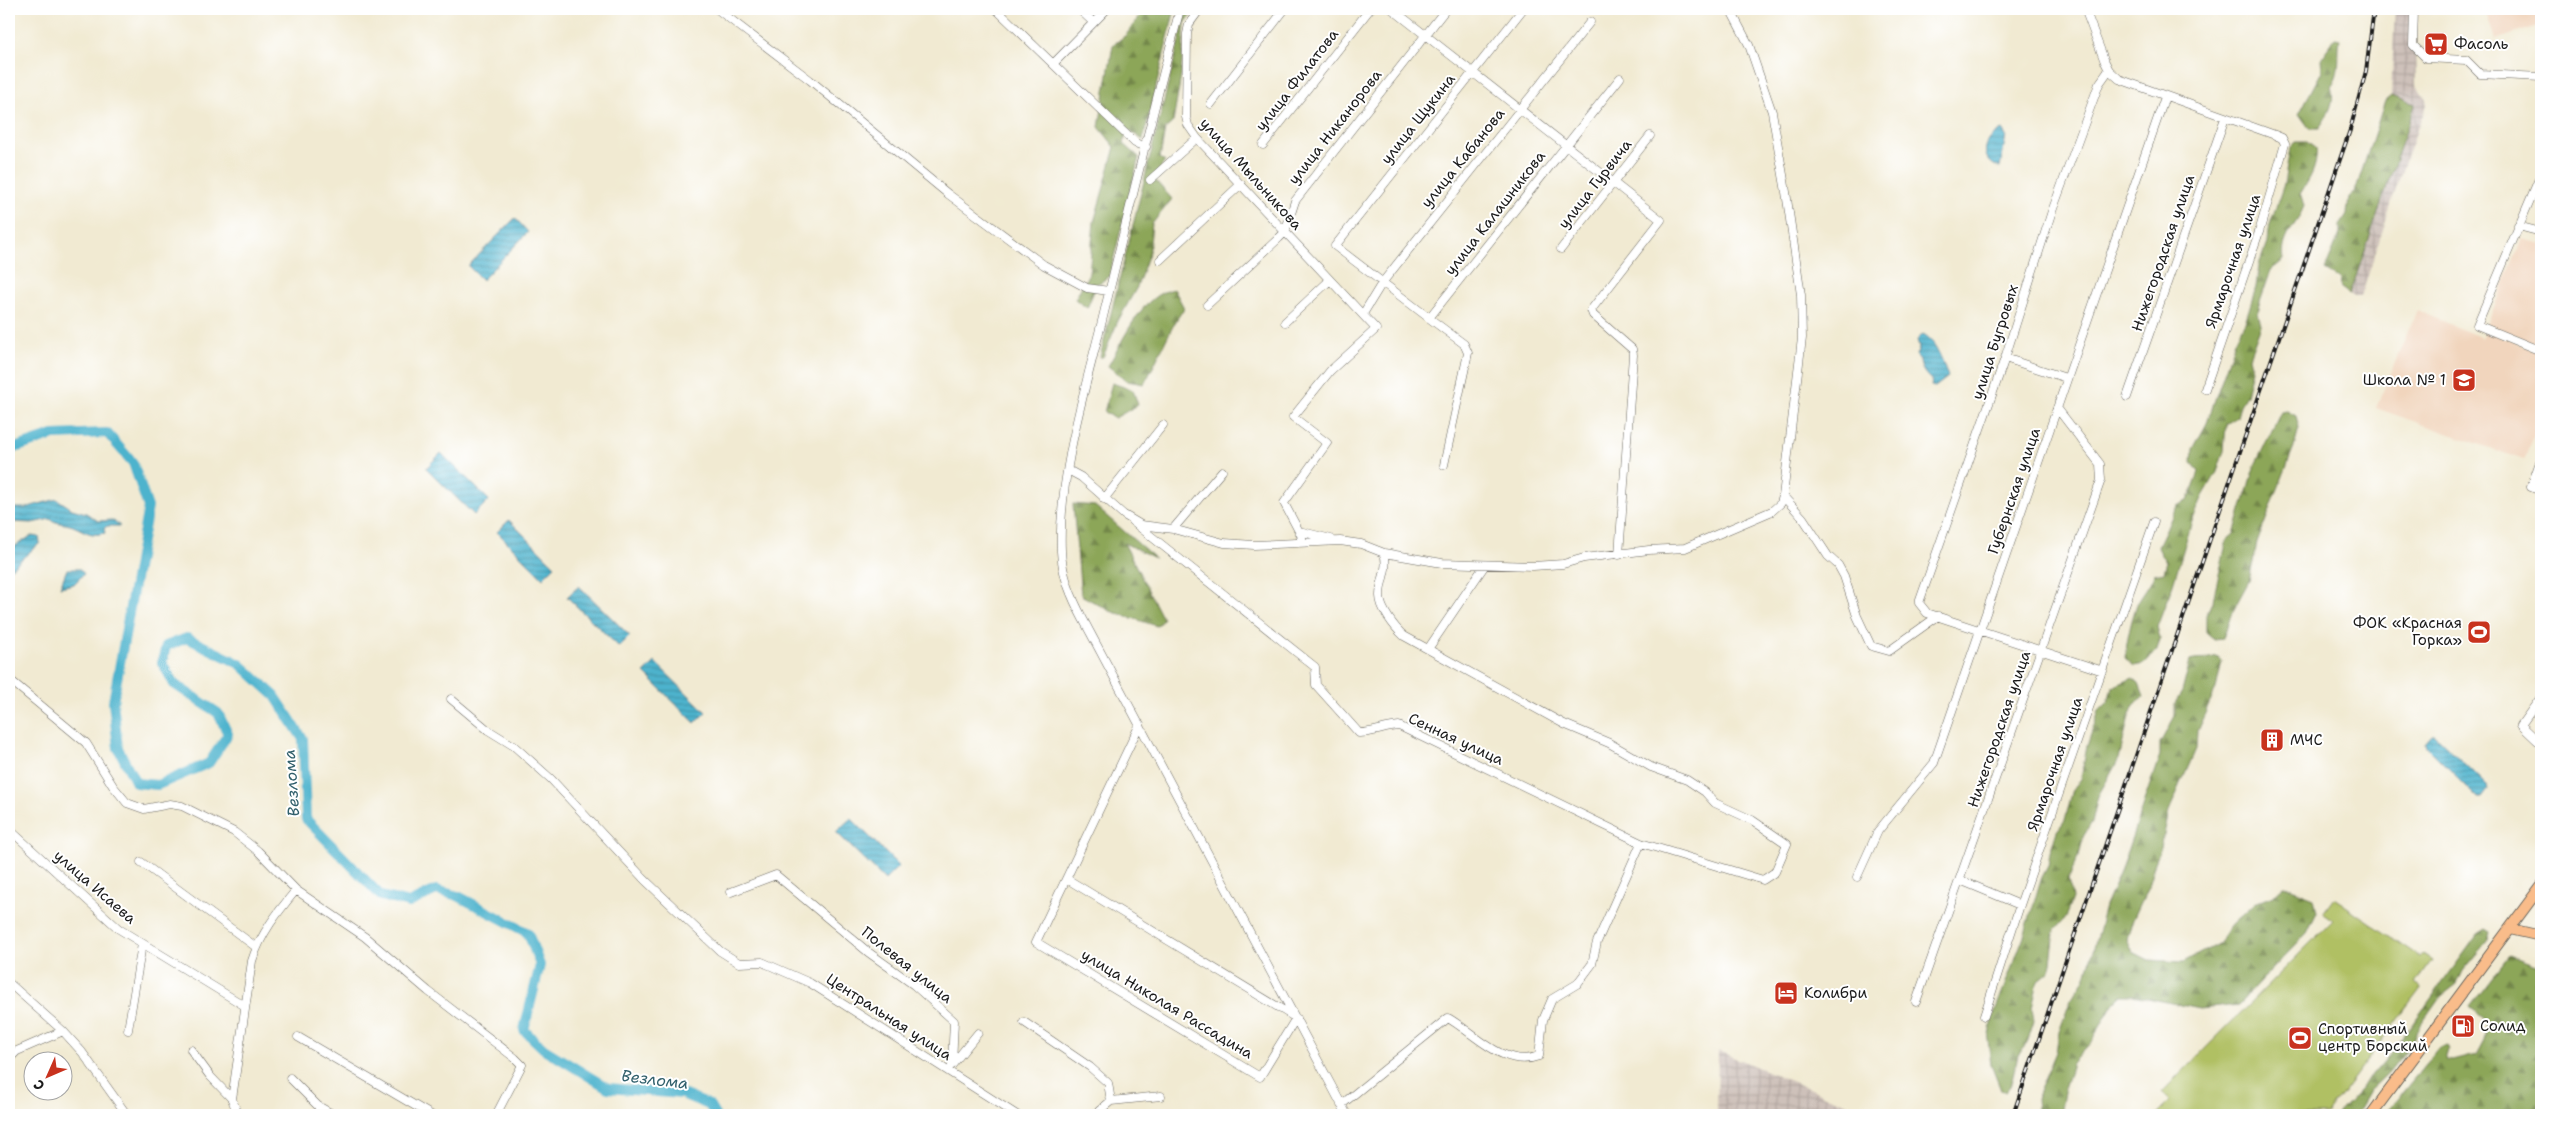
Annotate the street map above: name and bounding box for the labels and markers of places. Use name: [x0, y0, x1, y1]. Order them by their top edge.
supermarket icon: Фасоль: [2423, 31, 2449, 57]
place label: Фасоль: [2454, 34, 2509, 54]
school or university icon: Школа № 1: [2451, 367, 2477, 393]
place label: Школа № 1: [2363, 370, 2446, 390]
place label: ФОК «Красная Горка»: [2353, 613, 2462, 650]
sports icon: ФОК «Красная Горка»: [2466, 619, 2492, 645]
building icon: МЧС: [2259, 727, 2285, 753]
place label: МЧС: [2290, 730, 2323, 750]
hotel icon: Колибри: [1773, 980, 1799, 1006]
place label: Колибри: [1804, 983, 1867, 1003]
fuel station icon: Солид: [2450, 1013, 2476, 1039]
place label: Солид: [2480, 1016, 2526, 1036]
place label: Спортивный центр Борский: [2318, 1019, 2428, 1056]
sports icon: Спортивный центр Борский: [2287, 1025, 2313, 1051]

